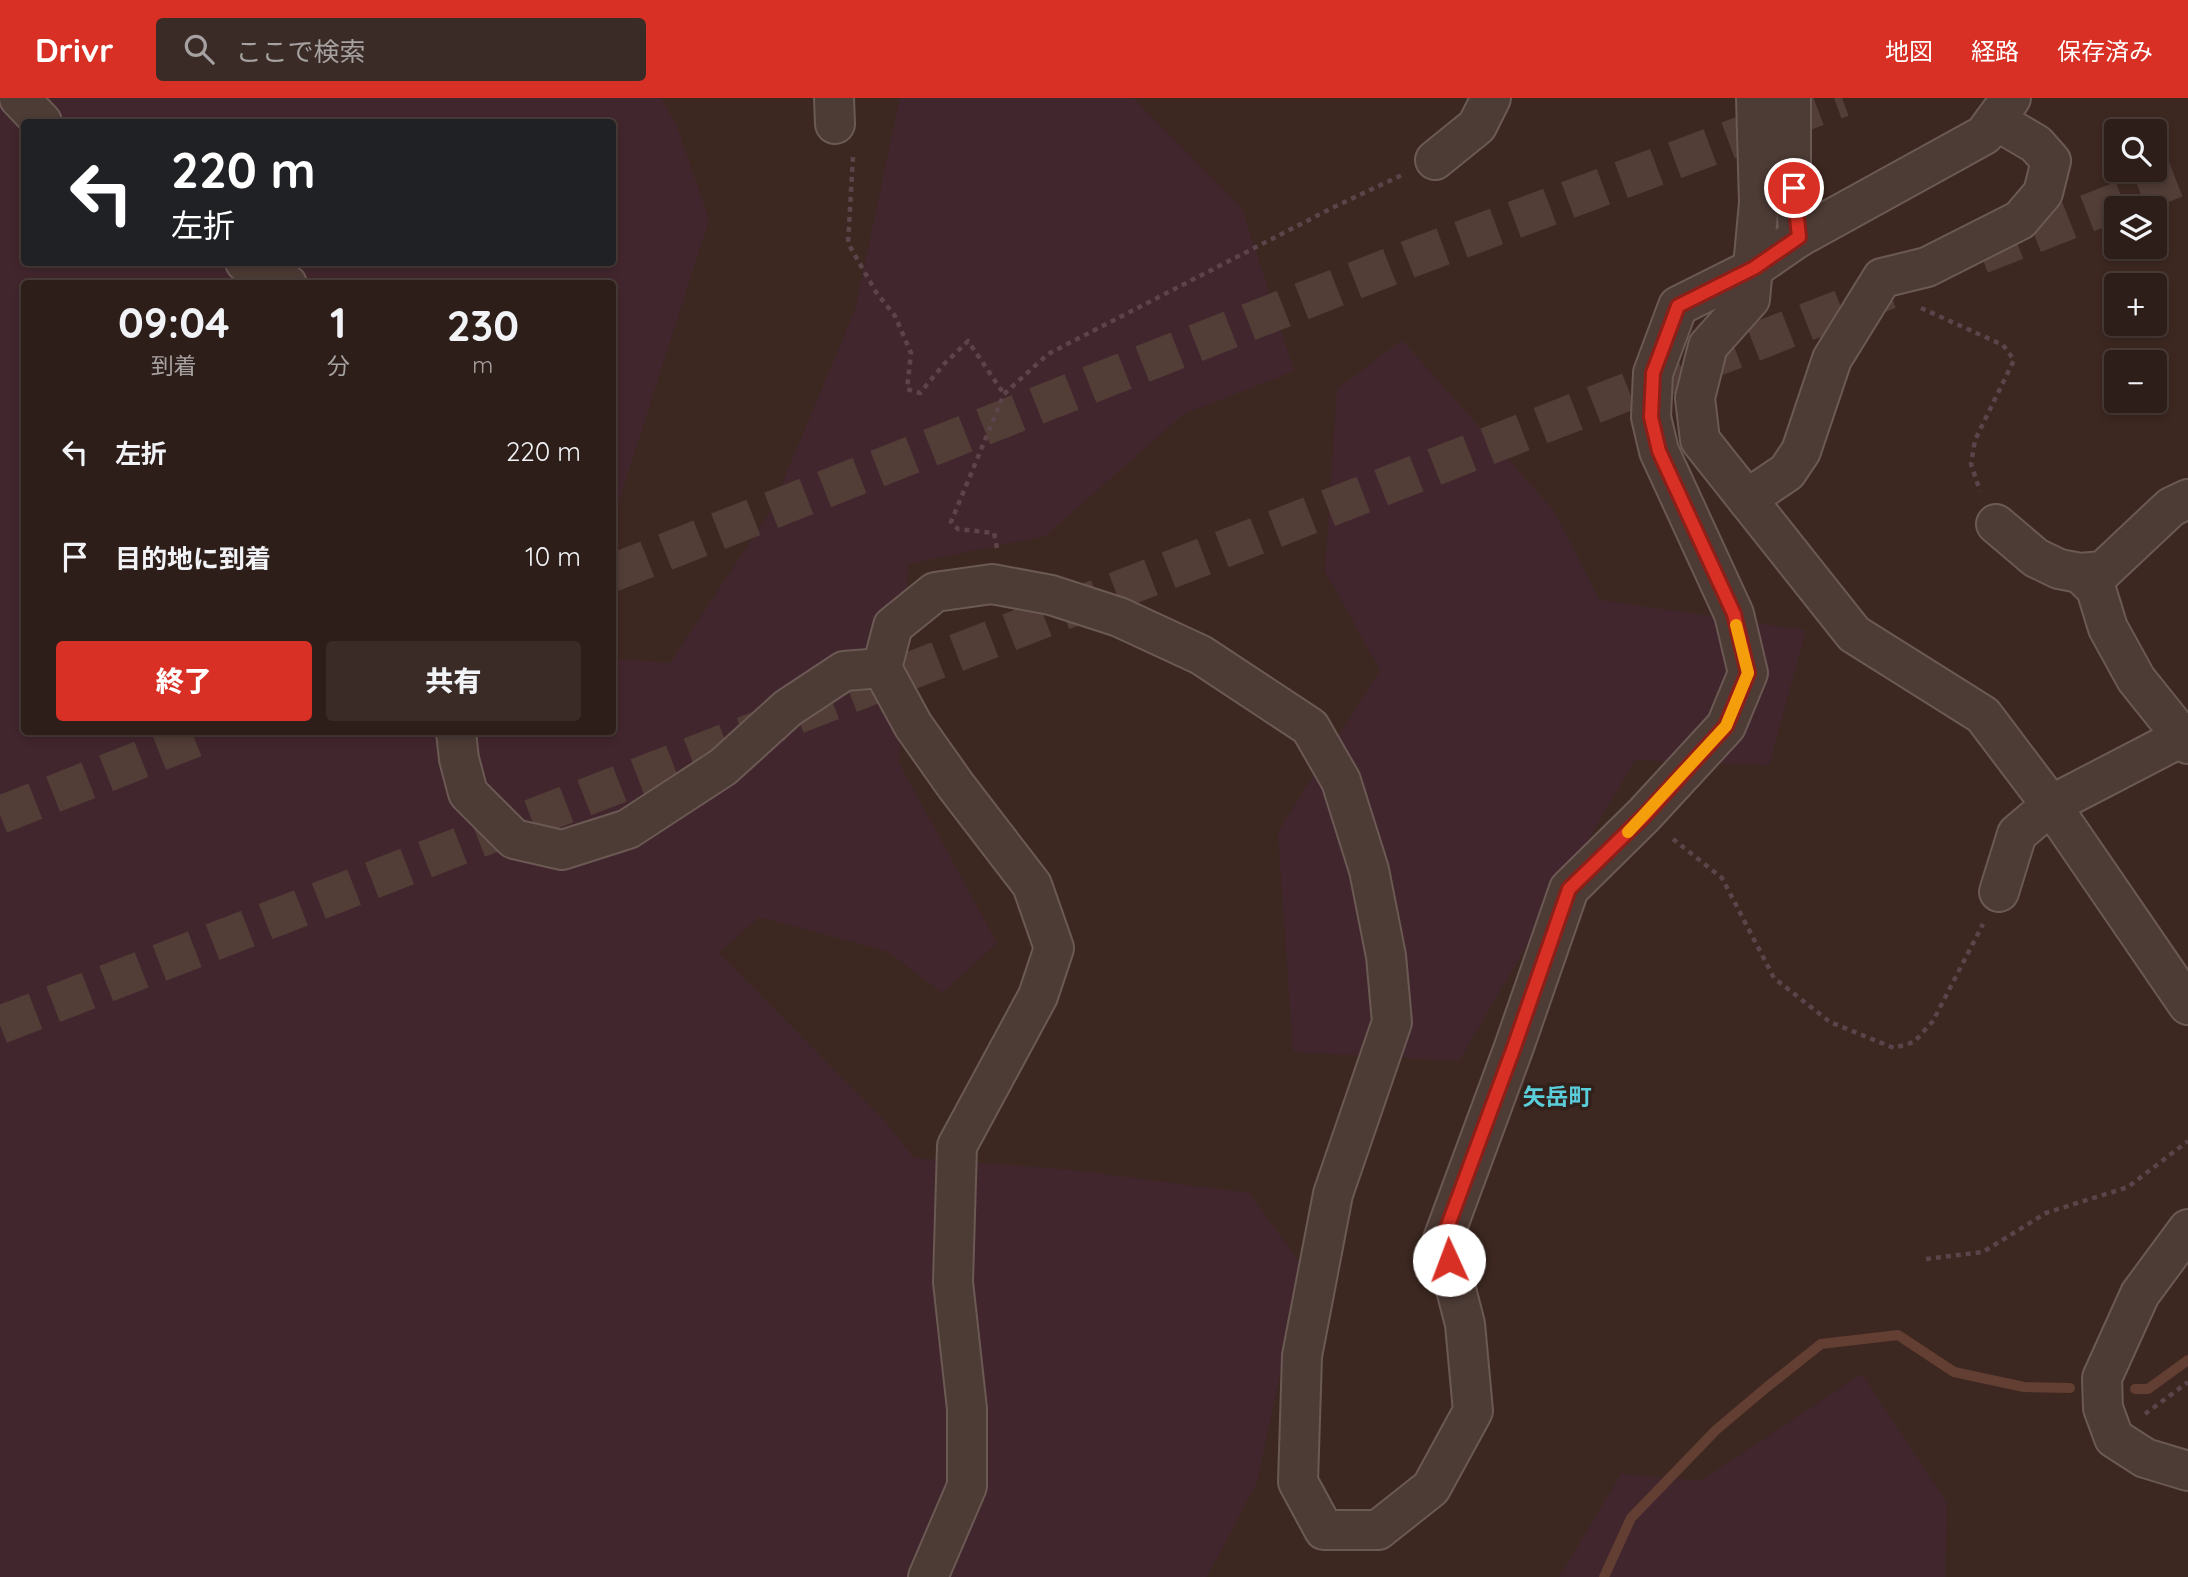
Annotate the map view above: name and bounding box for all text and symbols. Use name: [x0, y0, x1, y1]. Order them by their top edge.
search box: [156, 18, 646, 81]
text: Drivr: [35, 29, 114, 70]
icon: search: [180, 30, 218, 68]
text: ここで検索: [236, 35, 366, 68]
text: 地図: [1885, 36, 1933, 66]
text: 経路: [1971, 36, 2019, 66]
text: 保存済み: [2057, 36, 2153, 66]
map controls: [2104, 119, 2167, 413]
button: search: [2104, 119, 2167, 182]
text: 220 m: [171, 139, 316, 200]
icon: left: [56, 147, 147, 238]
pin: [1764, 158, 1824, 218]
icon: arrive: [1775, 169, 1813, 207]
button: layers: [2104, 196, 2167, 259]
text: 左折: [171, 205, 235, 245]
button: +: [2104, 273, 2167, 336]
text: 09:04: [118, 296, 230, 349]
text: 1: [330, 296, 346, 349]
text: 230: [447, 299, 519, 352]
text: m: [472, 350, 493, 379]
button: −: [2104, 350, 2167, 413]
text: 到着: [151, 351, 197, 380]
text: 分: [327, 351, 350, 380]
icon: left: [56, 433, 94, 471]
text: 220 m: [506, 435, 581, 468]
text: 左折: [115, 437, 167, 470]
icon: arrive: [56, 538, 94, 576]
text: 10 m: [525, 540, 581, 573]
text: 目的地に到着: [115, 542, 271, 575]
button: 終了: [56, 641, 312, 721]
button: 共有: [326, 641, 581, 721]
district label: 矢岳町: [1523, 1082, 1592, 1111]
position arrow: [1412, 1223, 1486, 1297]

